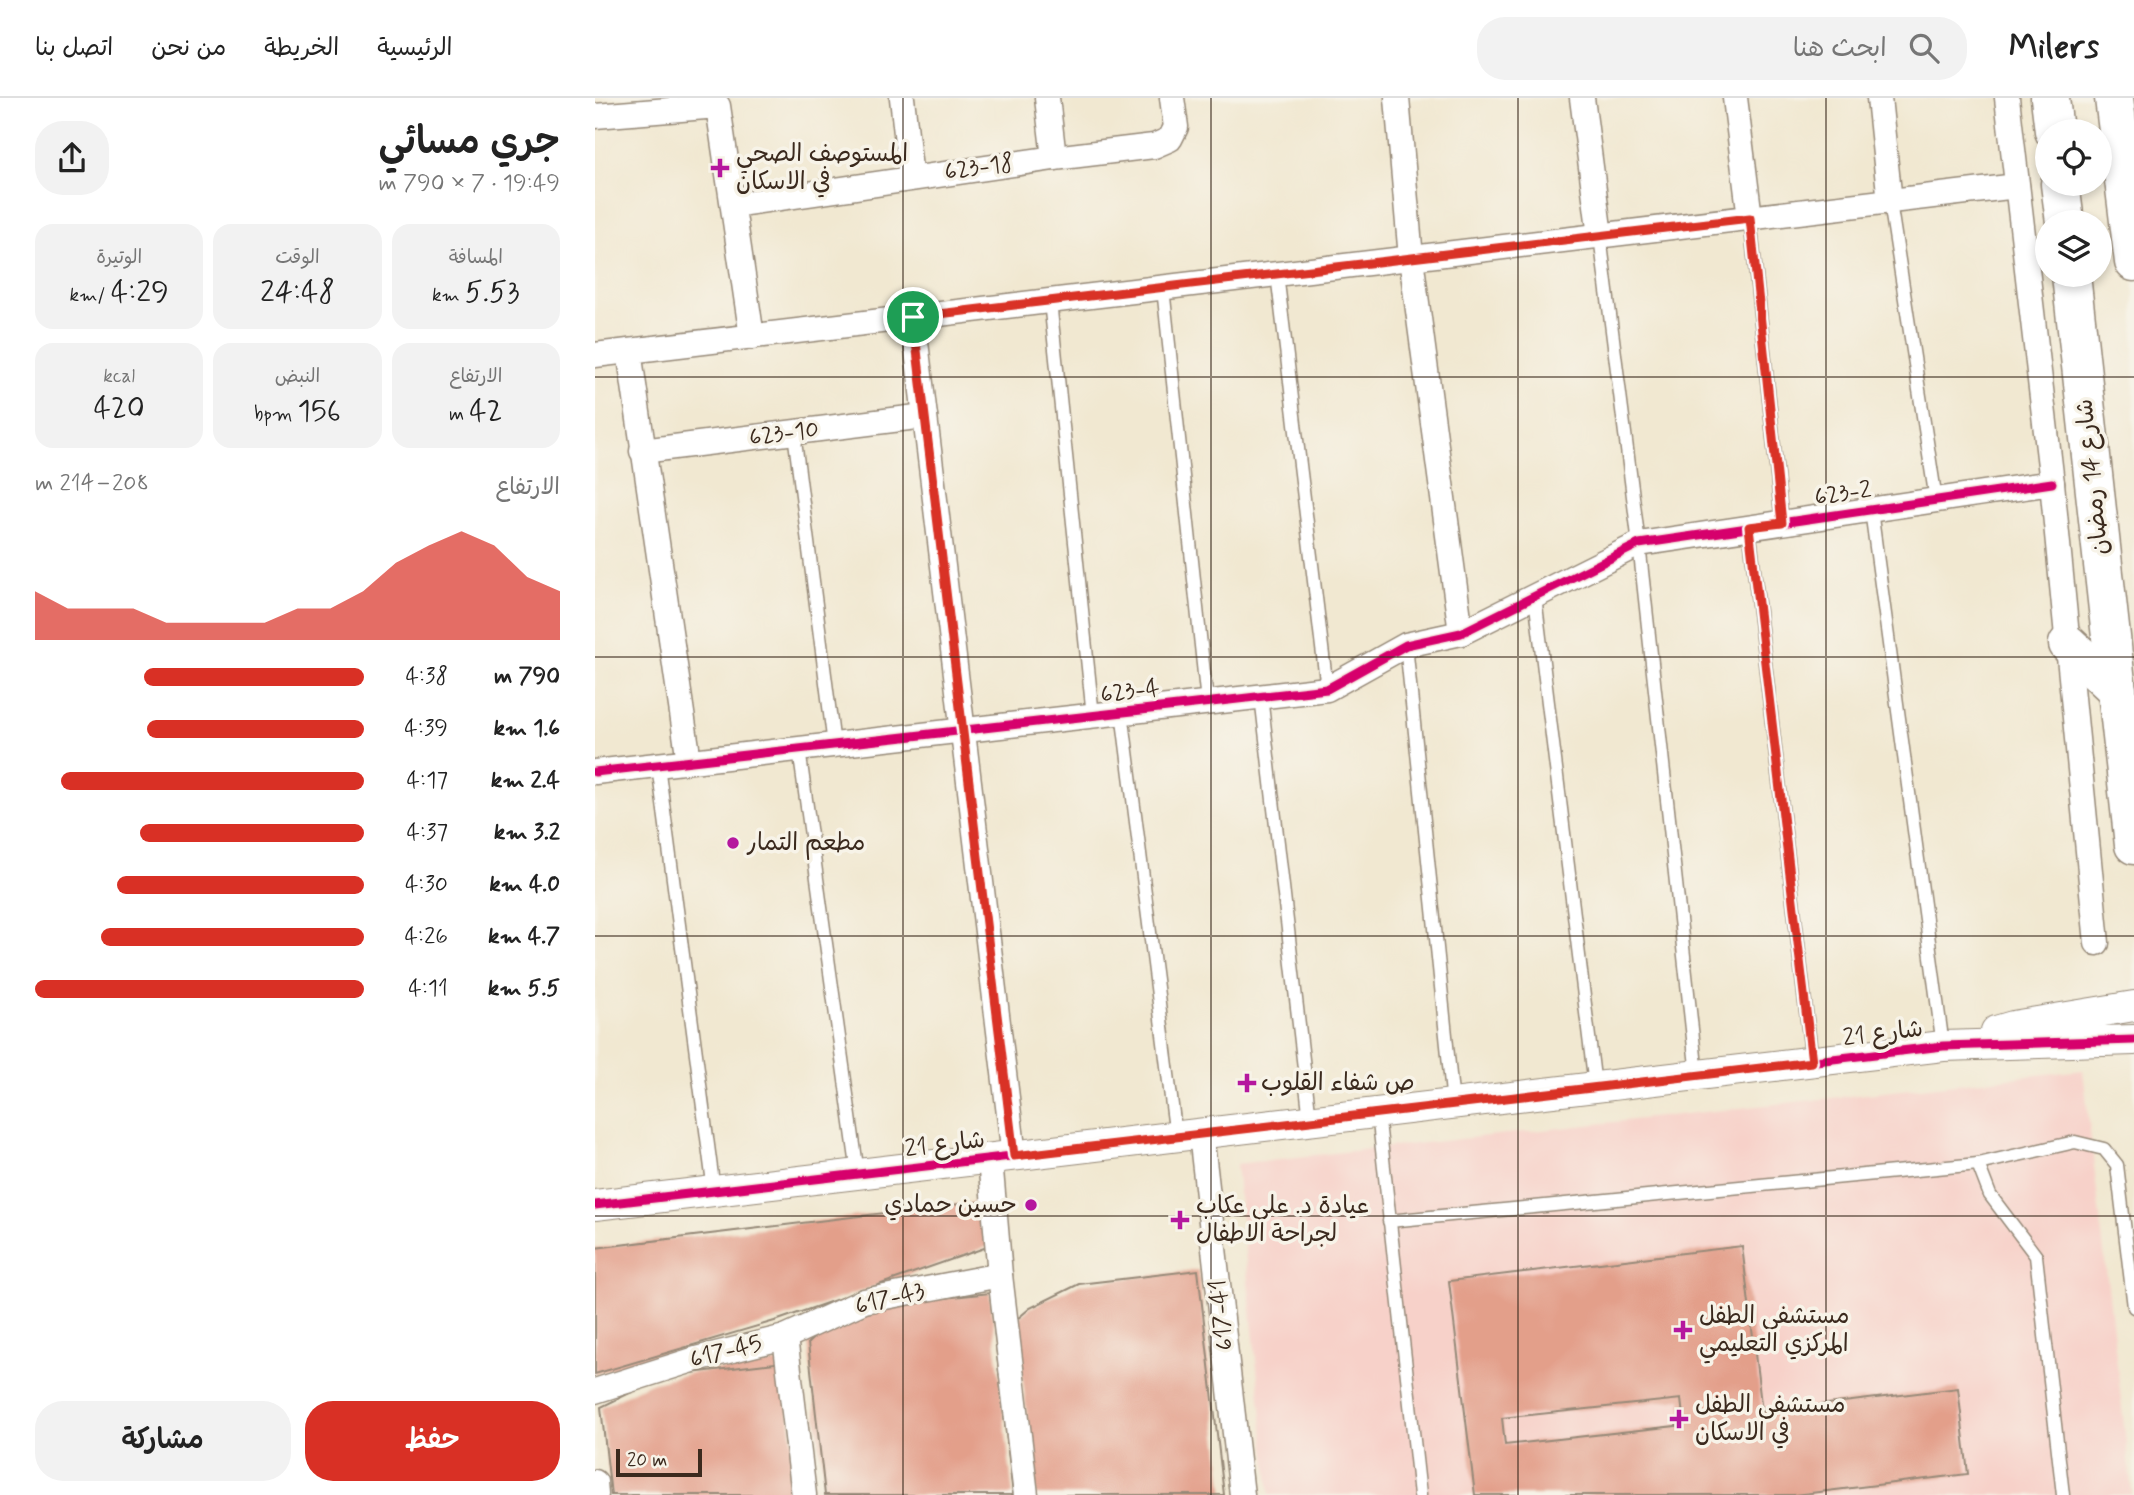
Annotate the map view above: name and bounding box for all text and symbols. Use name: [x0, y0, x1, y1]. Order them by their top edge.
search box: [1477, 17, 1967, 80]
text: Milers: [2009, 26, 2099, 70]
icon: search: [1905, 29, 1943, 67]
text: ابحث هنا: [1793, 32, 1887, 66]
text: اتصل بنا: [35, 33, 113, 64]
text: من نحن: [151, 33, 226, 64]
text: الخريطة: [264, 33, 339, 64]
text: الرئيسية: [377, 33, 453, 64]
text: جري مسائي: [379, 118, 560, 167]
map controls: [2035, 119, 2112, 287]
button: locate: [2035, 119, 2112, 196]
button: share: [35, 121, 109, 195]
place label: المستوصف الصحي في الاسكان: [736, 139, 908, 198]
street label: 623-18: [942, 148, 1016, 188]
marker: المستوصف الصحي في الاسكان: [710, 158, 730, 178]
text: 19:49 · 7 × 790 m: [379, 169, 560, 199]
button: layers: [2035, 210, 2112, 287]
text: الوتيرة: [96, 245, 142, 270]
text: الوقت: [275, 245, 320, 270]
text: المسافة: [449, 245, 503, 270]
text: 4:29: [111, 273, 169, 312]
text: 24:48: [260, 273, 335, 312]
text: 5.53: [465, 273, 520, 312]
text: /km: [70, 283, 111, 308]
text: km: [432, 283, 465, 308]
pin: [883, 287, 943, 347]
icon: arrive: [894, 298, 932, 336]
text: kcal: [103, 364, 135, 389]
text: النبض: [275, 364, 320, 389]
text: الارتفاع: [449, 364, 502, 389]
text: 420: [94, 389, 145, 428]
text: 156: [297, 392, 341, 431]
text: 42: [469, 392, 503, 431]
street label: شارع 14 رمضان: [2069, 397, 2117, 557]
text: bpm: [254, 402, 297, 427]
text: m: [449, 402, 469, 427]
street label: 623-10: [747, 414, 821, 454]
text: 208–214 m: [35, 469, 149, 499]
text: الارتفاع: [496, 473, 560, 503]
street label: 623-2: [1812, 475, 1874, 513]
text: 4:38: [405, 662, 448, 692]
text: 790 m: [494, 662, 560, 692]
street label: 623-4: [1099, 673, 1161, 711]
text: 4:39: [404, 714, 448, 744]
text: 1.6 km: [493, 714, 560, 744]
text: 4:17: [407, 766, 448, 796]
text: 2.4 km: [491, 766, 560, 796]
text: 4:37: [407, 818, 448, 848]
text: 3.2 km: [494, 818, 560, 848]
place label: مطعم التمار: [746, 828, 865, 860]
marker: مطعم التمار: [725, 835, 741, 851]
text: 4:30: [405, 870, 448, 900]
text: 4.0 km: [489, 870, 560, 900]
text: 4:26: [404, 922, 448, 952]
text: 4.7 km: [488, 922, 560, 952]
text: 4:11: [408, 974, 448, 1004]
text: 5.5 km: [488, 974, 560, 1004]
street label: شارع 21: [1841, 1014, 1925, 1054]
place label: ص شفاء القلوب: [1261, 1068, 1415, 1099]
marker: ص شفاء القلوب: [1239, 1075, 1255, 1091]
street label: شارع 21: [903, 1125, 987, 1165]
place label: حسين حمادي: [884, 1190, 1017, 1221]
place label: عيادة د. علي عكاب لجراحة الاطفال: [1196, 1191, 1369, 1250]
marker: حسين حمادي: [1023, 1197, 1039, 1213]
marker: عيادة د. علي عكاب لجراحة الاطفال: [1170, 1210, 1190, 1230]
street label: 617-43: [852, 1275, 928, 1323]
street label: 617-41: [1203, 1278, 1241, 1352]
place label: مستشفى الطفل المركزي التعليمي: [1699, 1301, 1849, 1364]
marker: مستشفى الطفل المركزي التعليمي: [1673, 1320, 1693, 1340]
street label: 617-45: [687, 1328, 765, 1376]
place label: مستشفى الطفل في الاسكان: [1695, 1390, 1845, 1449]
button: مشاركة: [35, 1401, 291, 1481]
button: حفظ: [305, 1401, 560, 1481]
marker: مستشفى الطفل في الاسكان: [1669, 1409, 1689, 1429]
scale bar: [616, 1446, 702, 1478]
text: 20 m: [627, 1448, 667, 1473]

